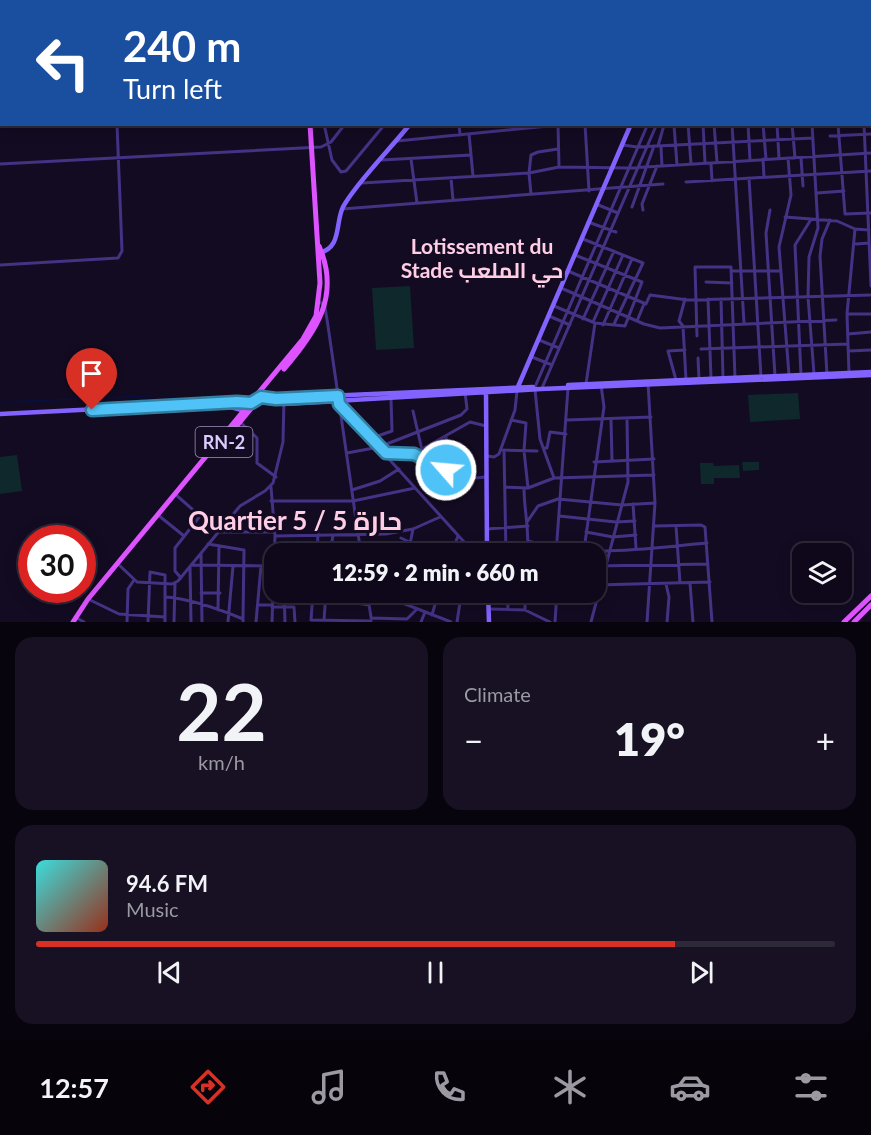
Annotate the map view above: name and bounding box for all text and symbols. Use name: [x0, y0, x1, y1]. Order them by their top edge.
text: 240 m: [123, 21, 241, 71]
icon: left: [24, 24, 102, 102]
text: Turn left: [123, 72, 222, 105]
district label: Lotissement du Stade حي الملعب: [401, 233, 563, 288]
pin: [66, 348, 117, 410]
icon: arrive: [75, 357, 108, 390]
road number: RN-2: [196, 427, 252, 457]
position arrow: [414, 438, 478, 502]
district label: Quartier 5 / حارة 5: [188, 504, 402, 536]
speed limit sign: 30: [18, 525, 96, 603]
map controls: [792, 543, 852, 603]
button: layers: [792, 543, 852, 603]
text: 12:59 · 2 min · 660 m: [332, 559, 538, 586]
text: 22: [176, 664, 267, 758]
text: Climate: [464, 682, 531, 706]
text: 19°: [614, 712, 685, 766]
text: −: [464, 720, 483, 760]
text: +: [816, 720, 835, 760]
text: km/h: [198, 750, 245, 774]
text: 94.6 FM: [126, 870, 208, 897]
text: Music: [126, 897, 179, 921]
icon: previous: [153, 956, 186, 989]
icon: pause: [419, 956, 452, 989]
icon: next: [685, 956, 718, 989]
icon: directions: [187, 1066, 229, 1108]
icon: music: [308, 1066, 350, 1108]
icon: phone: [428, 1066, 470, 1108]
icon: climate: [549, 1066, 591, 1108]
icon: car: [669, 1066, 711, 1108]
icon: filters: [790, 1066, 832, 1108]
text: 12:57: [39, 1071, 109, 1104]

